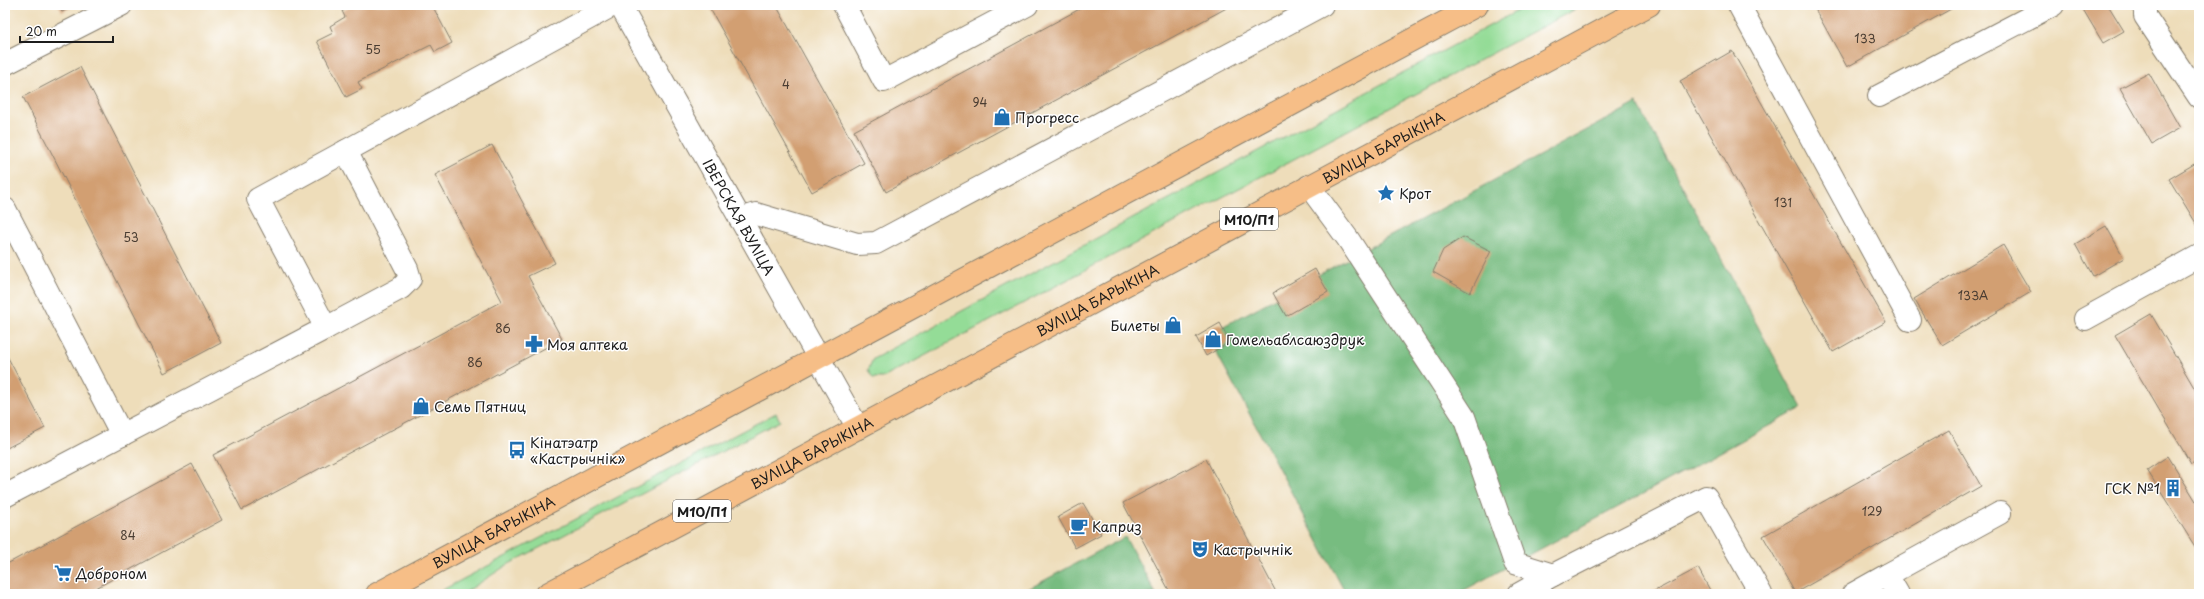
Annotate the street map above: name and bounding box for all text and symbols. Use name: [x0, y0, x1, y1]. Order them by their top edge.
scale bar: [20, 18, 113, 44]
text: 20 m: [26, 22, 57, 40]
house number: 133: [1854, 29, 1876, 47]
house number: 55: [365, 40, 381, 58]
house number: 4: [782, 75, 790, 93]
house number: 94: [973, 93, 988, 111]
street label: ВУЛІЦА БАРЫКІНА: [1318, 106, 1448, 189]
shop icon: Прогресс: [992, 107, 1012, 127]
place label: Прогресс: [1015, 107, 1079, 128]
street label: ІВЕРСКАЯ ВУЛІЦА: [698, 155, 780, 279]
place icon: Крот: [1376, 183, 1396, 203]
place label: Крот: [1399, 183, 1431, 204]
house number: 131: [1774, 193, 1792, 211]
road number: М10/П1: [1220, 208, 1278, 230]
house number: 53: [123, 228, 139, 246]
street label: ВУЛІЦА БАРЫКІНА: [1032, 258, 1163, 341]
house number: 133А: [1958, 286, 1988, 304]
place label: Билеты: [1110, 315, 1160, 336]
shop icon: Билеты: [1163, 315, 1183, 335]
house number: 86: [495, 319, 511, 337]
shop icon: Гомельаблсаюздрук: [1203, 329, 1223, 349]
place label: Гомельаблсаюздрук: [1226, 329, 1365, 350]
pharmacy icon: Моя аптека: [524, 334, 544, 354]
place label: Моя аптека: [547, 334, 628, 355]
house number: 86: [467, 353, 483, 371]
shop icon: Семь Пятниц: [411, 396, 431, 416]
place label: Семь Пятниц: [434, 396, 526, 417]
street label: ВУЛІЦА БАРЫКІНА: [746, 411, 877, 494]
place label: Кінатэатр «Кастрычнік»: [530, 432, 625, 469]
bus stop icon: Кінатэатр «Кастрычнік»: [507, 440, 527, 460]
place label: ГСК №1: [2105, 478, 2160, 499]
building icon: ГСК №1: [2163, 478, 2183, 498]
street label: ВУЛІЦА БАРЫКІНА: [428, 490, 559, 573]
road number: М10/П1: [673, 500, 731, 522]
house number: 129: [1862, 502, 1882, 520]
cafe icon: Каприз: [1069, 516, 1089, 536]
place label: Каприз: [1092, 516, 1142, 537]
house number: 84: [120, 526, 136, 544]
theatre icon: Кастрычнік: [1190, 539, 1210, 559]
place label: Кастрычнік: [1213, 539, 1293, 560]
supermarket icon: Доброном: [53, 563, 73, 583]
place label: Доброном: [75, 563, 147, 584]

